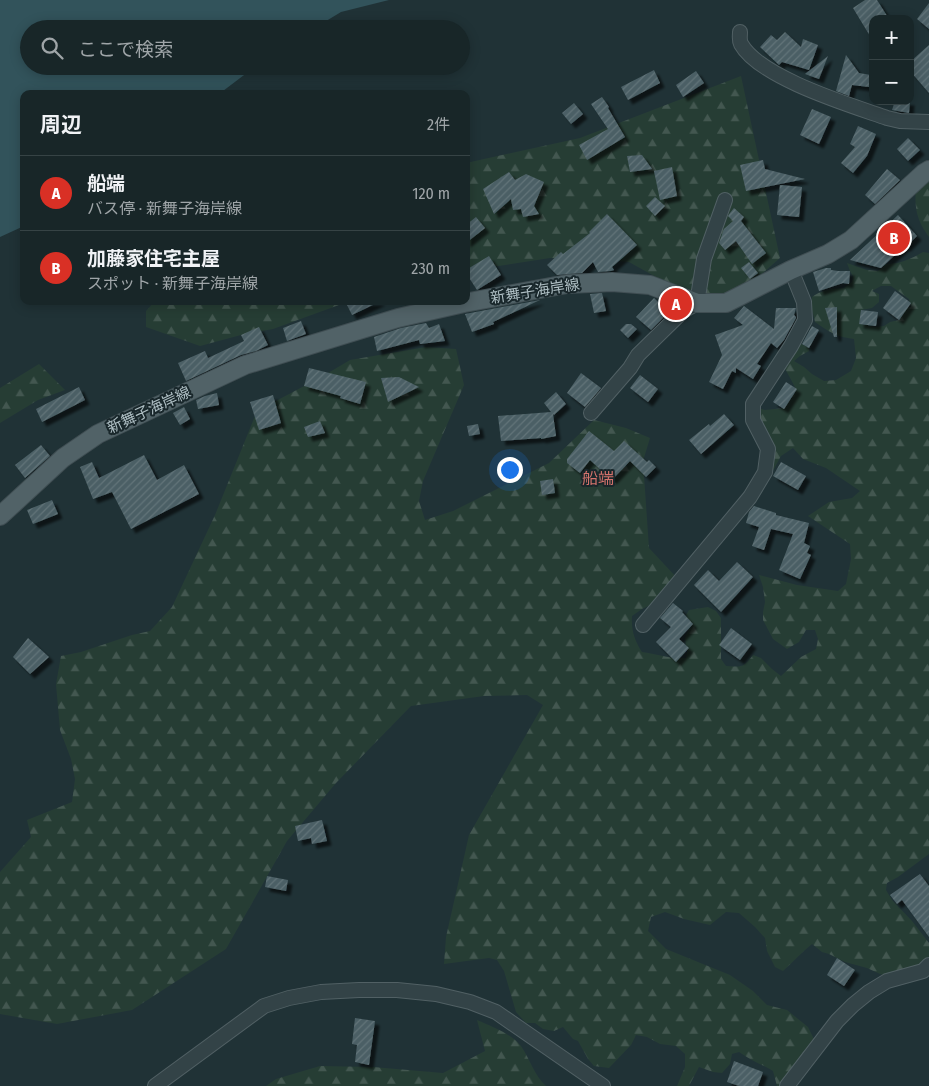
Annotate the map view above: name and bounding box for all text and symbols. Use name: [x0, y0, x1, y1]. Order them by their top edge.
map controls: [869, 15, 914, 105]
button: +: [869, 15, 914, 60]
search box: [20, 20, 470, 75]
icon: search: [38, 34, 66, 62]
text: ここで検索: [78, 38, 173, 61]
button: −: [869, 60, 914, 105]
text: 周辺: [40, 112, 82, 138]
text: 2件: [427, 115, 450, 134]
text: 船端: [87, 172, 125, 195]
text: A: [52, 184, 60, 203]
text: 120 m: [412, 184, 450, 203]
text: バス停 · 新舞子海岸線: [87, 199, 242, 218]
pin: B: [878, 219, 910, 257]
text: 加藤家住宅主屋: [87, 247, 220, 270]
text: B: [52, 259, 60, 278]
text: 230 m: [411, 259, 450, 278]
text: スポット · 新舞子海岸線: [87, 274, 258, 293]
street label: 新舞子海岸線: [489, 275, 581, 307]
pin: A: [660, 285, 692, 323]
street label: 新舞子海岸線: [104, 383, 194, 437]
your location: [497, 457, 523, 483]
district label: 船端: [582, 469, 614, 488]

